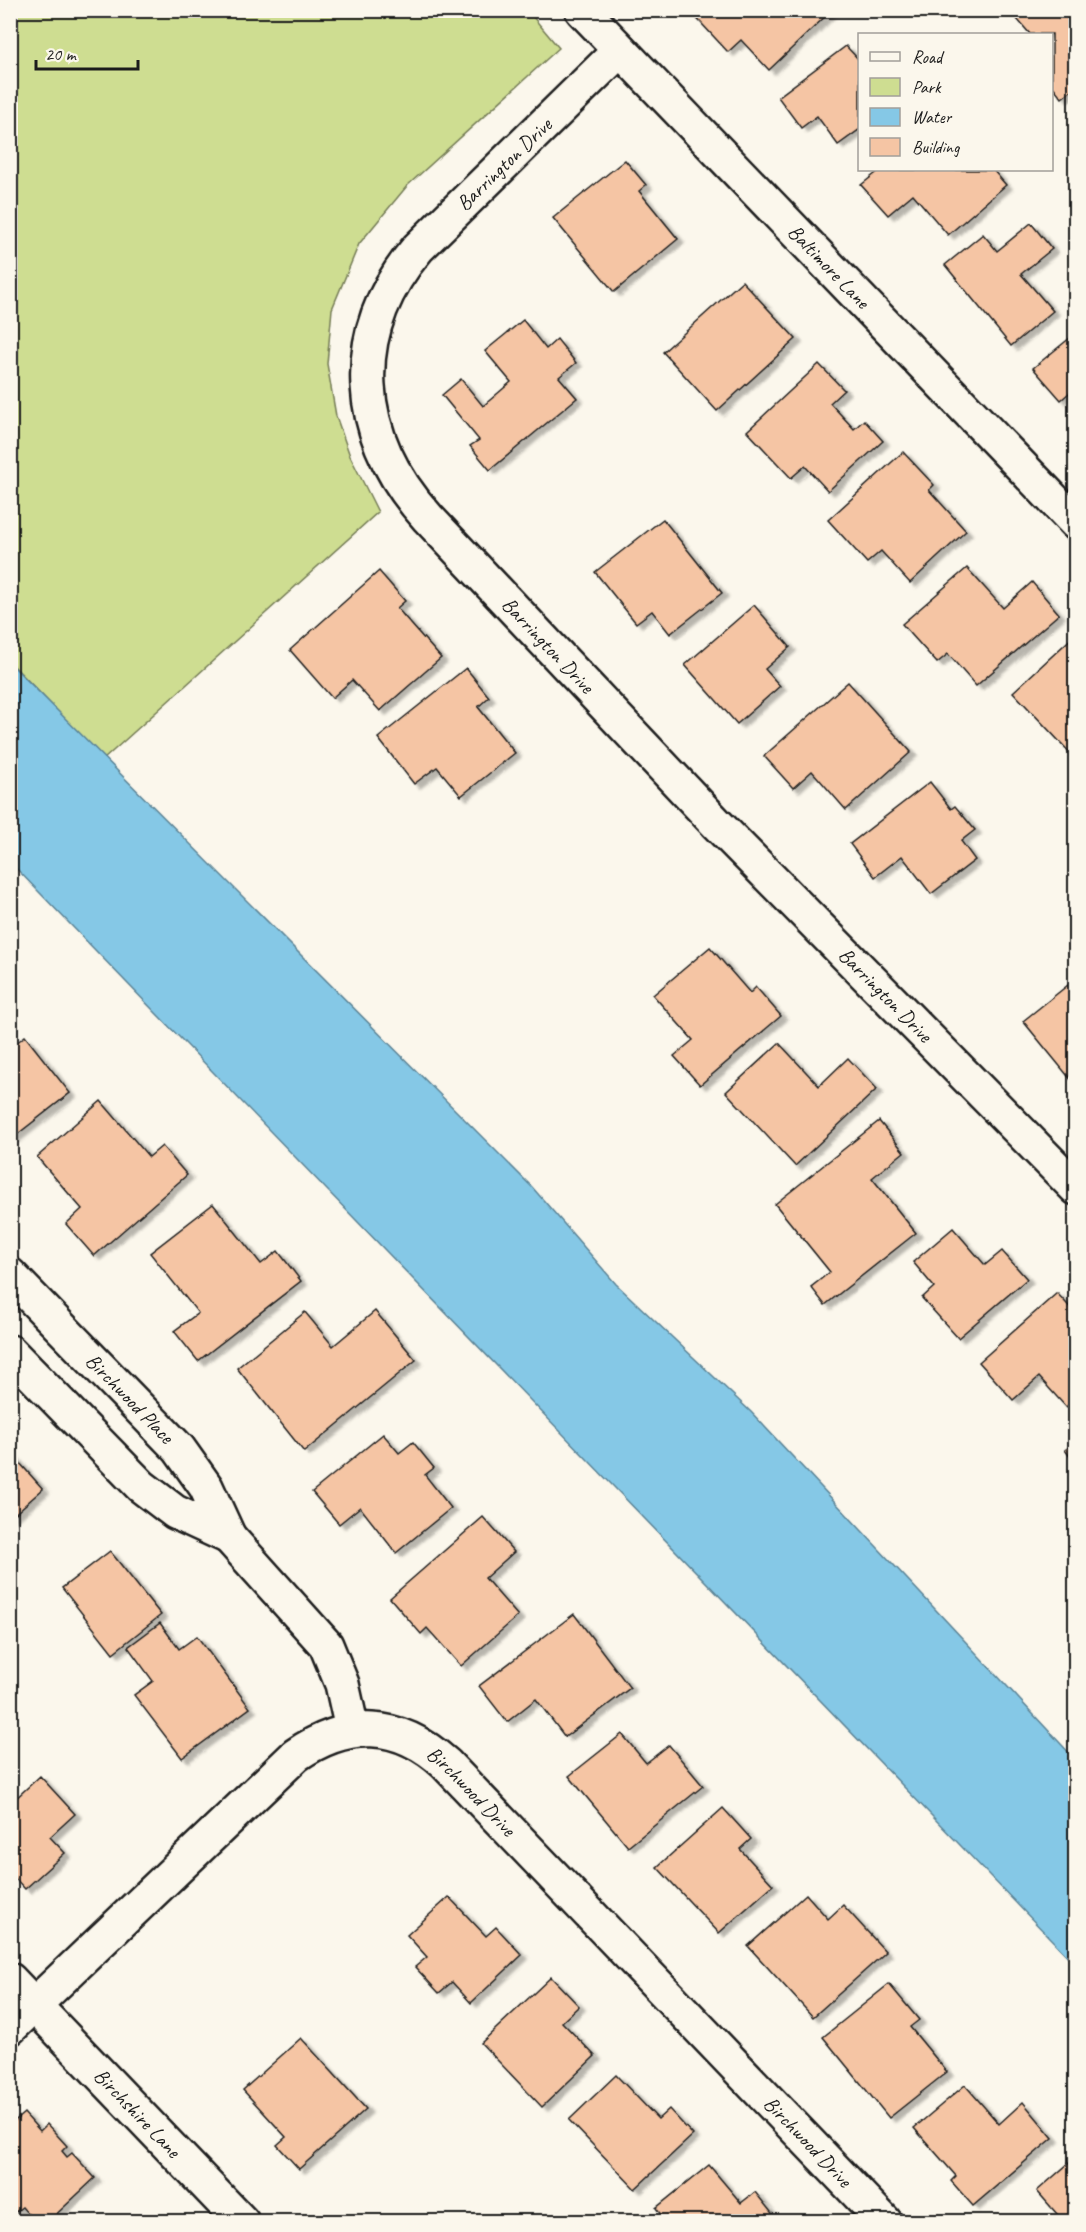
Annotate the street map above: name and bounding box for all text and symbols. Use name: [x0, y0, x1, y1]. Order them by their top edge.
scale bar: [36, 33, 138, 71]
legend: [858, 33, 1053, 171]
text: 20 m: [45, 43, 78, 65]
text: Road: [912, 46, 945, 68]
text: Park: [912, 76, 942, 98]
text: Water: [912, 106, 953, 128]
street label: Barrington Drive: [451, 111, 558, 216]
text: Building: [912, 136, 961, 158]
street label: Baltimore Lane: [783, 219, 876, 315]
street label: Barrington Drive: [496, 592, 600, 700]
street label: Barrington Drive: [833, 942, 939, 1049]
street label: Birchwood Place: [80, 1348, 180, 1450]
street label: Birchwood Drive: [422, 1740, 522, 1842]
street label: Birchshire Lane: [88, 2063, 187, 2164]
street label: Birchwood Drive: [758, 2091, 858, 2193]

